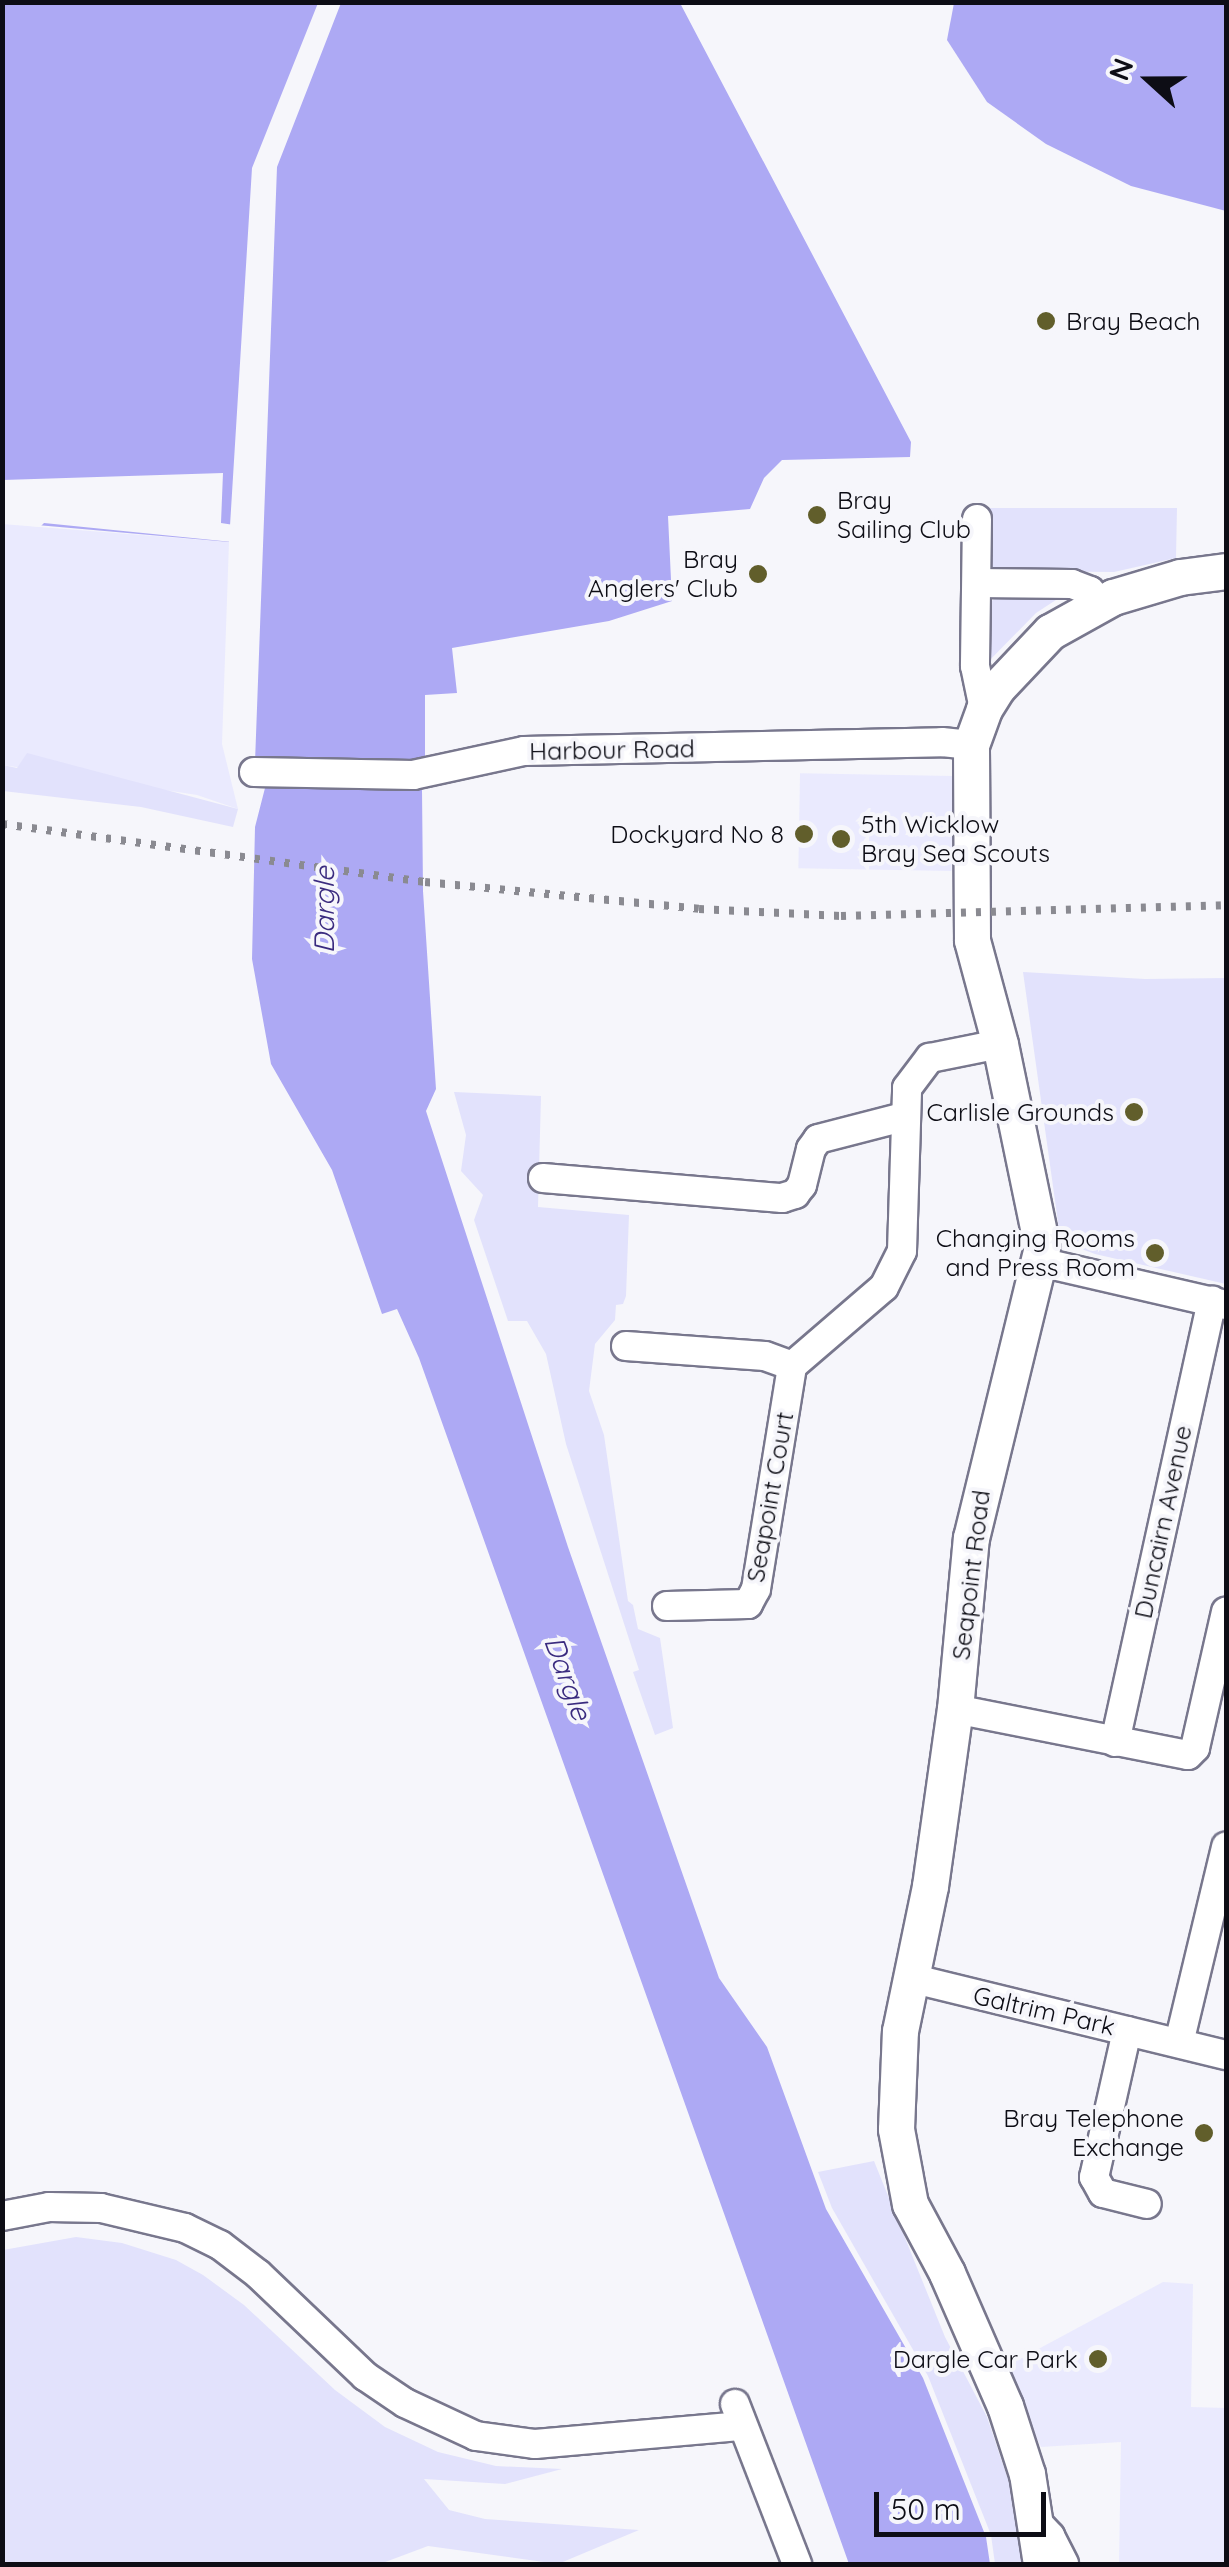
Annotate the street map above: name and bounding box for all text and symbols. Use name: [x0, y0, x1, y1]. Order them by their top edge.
north arrow: [1099, 30, 1199, 130]
text: N: [1100, 53, 1141, 85]
place label: Bray Beach: [1066, 306, 1201, 336]
marker: Bray Beach: [1035, 310, 1057, 332]
place label: Bray Sailing Club: [837, 486, 971, 545]
marker: Bray Sailing Club: [806, 504, 828, 526]
place label: Bray Anglers' Club: [588, 545, 738, 604]
marker: Bray Anglers' Club: [747, 563, 769, 585]
street label: Harbour Road: [529, 734, 695, 766]
place label: 5th Wicklow Bray Sea Scouts: [861, 810, 1050, 869]
place label: Dockyard No 8: [610, 819, 784, 849]
marker: Dockyard No 8: [793, 823, 815, 845]
marker: 5th Wicklow Bray Sea Scouts: [830, 828, 852, 850]
water label: Dargle: [307, 867, 341, 953]
place label: Carlisle Grounds: [927, 1097, 1114, 1127]
marker: Carlisle Grounds: [1123, 1101, 1145, 1123]
place label: Changing Rooms and Press Room: [936, 1224, 1135, 1283]
marker: Changing Rooms and Press Room: [1144, 1242, 1166, 1264]
street label: Seapoint Court: [740, 1409, 800, 1585]
street label: Duncairn Avenue: [1128, 1423, 1198, 1621]
street label: Seapoint Road: [946, 1488, 996, 1662]
water label: Dargle: [537, 1631, 599, 1725]
street label: Galtrim Park: [970, 1980, 1118, 2042]
place label: Bray Telephone Exchange: [1003, 2104, 1184, 2163]
marker: Bray Telephone Exchange: [1193, 2122, 1215, 2144]
place label: Dargle Car Park: [893, 2344, 1078, 2374]
marker: Dargle Car Park: [1087, 2348, 1109, 2370]
scale bar: [879, 2472, 1052, 2534]
text: 50 m: [891, 2490, 961, 2528]

